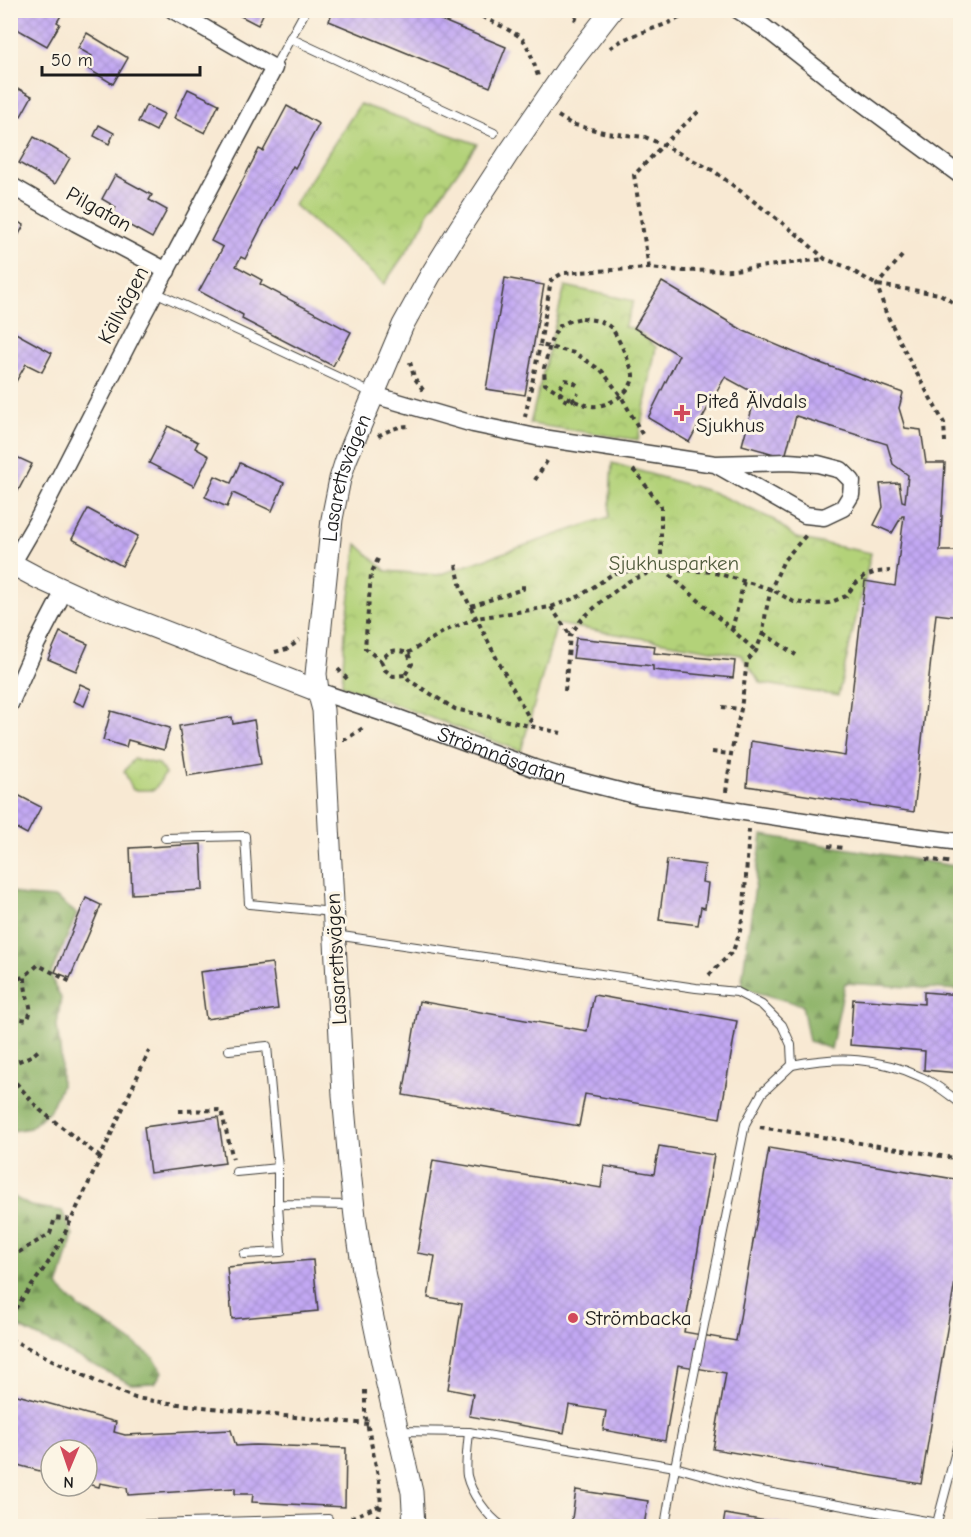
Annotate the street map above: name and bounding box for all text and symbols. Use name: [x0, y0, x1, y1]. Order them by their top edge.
scale bar: [42, 39, 200, 77]
text: 50 m: [51, 50, 93, 71]
street label: Pilgatan: [62, 181, 136, 237]
street label: Källvägen: [93, 262, 153, 348]
place label: Piteå Älvdals Sjukhus: [696, 389, 807, 437]
marker: Piteå Älvdals Sjukhus: [673, 404, 691, 422]
street label: Lasarettsvägen: [318, 410, 376, 543]
park label: Sjukhusparken: [609, 551, 739, 575]
street label: Strömnäsgatan: [434, 722, 569, 789]
street label: Lasarettsvägen: [321, 892, 351, 1026]
place label: Strömbacka: [585, 1306, 692, 1330]
marker: Strömbacka: [566, 1311, 580, 1325]
north arrow: [39, 1438, 99, 1498]
text: N: [63, 1473, 74, 1491]

